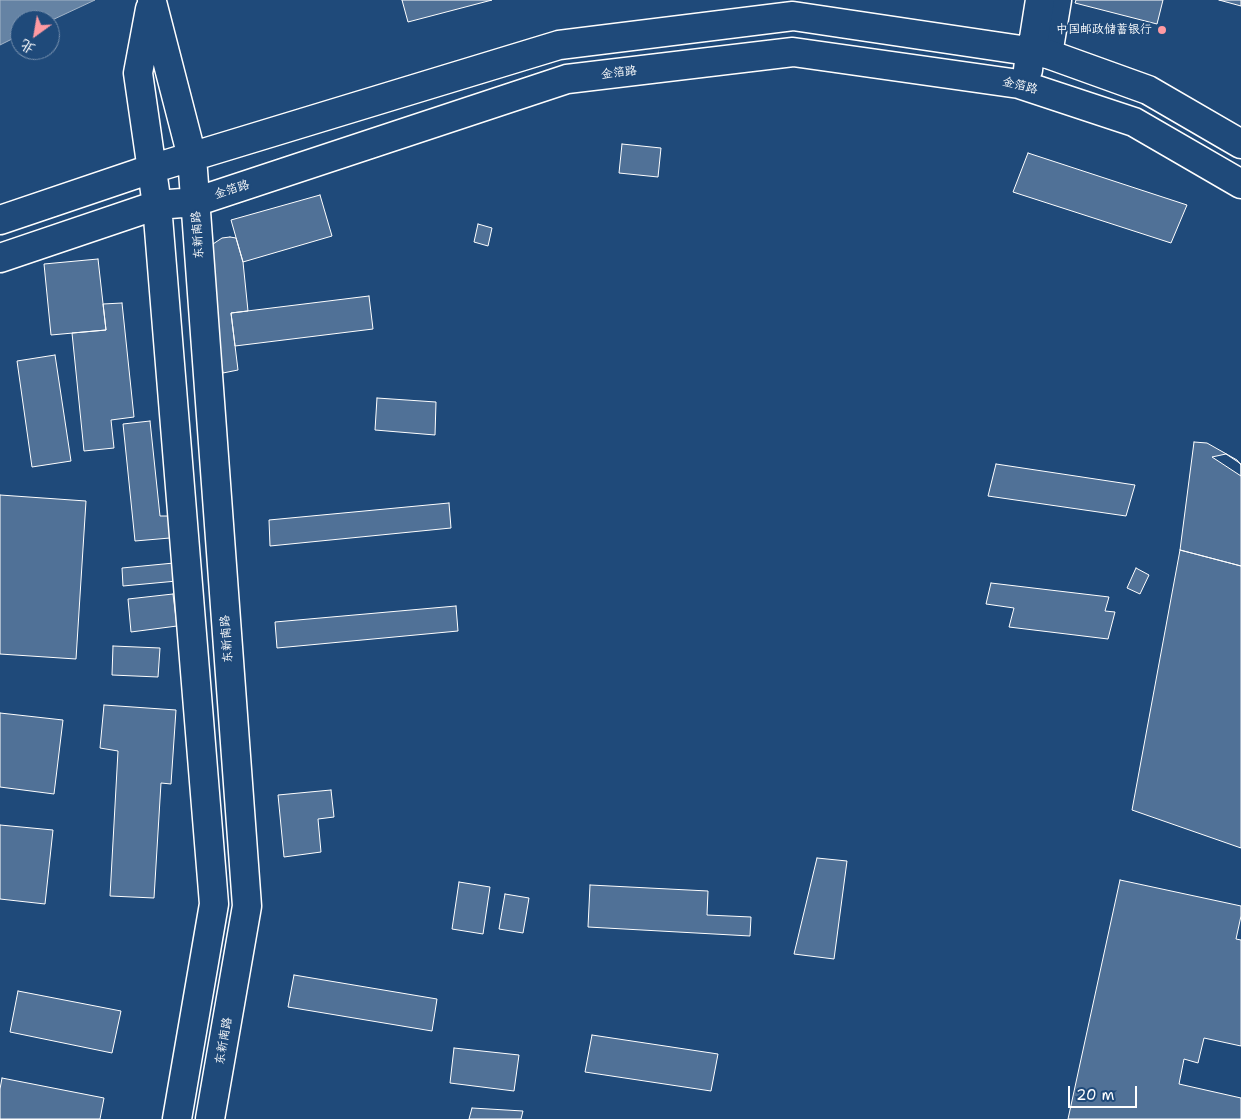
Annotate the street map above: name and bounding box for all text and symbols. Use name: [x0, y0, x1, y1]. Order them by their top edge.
north arrow: [10, 10, 60, 60]
place label: 中国邮政储蓄银行: [1056, 23, 1152, 37]
marker: 中国邮政储蓄银行: [1156, 24, 1168, 36]
text: 北: [17, 36, 38, 58]
street label: 金箔路: [600, 64, 638, 82]
street label: 金箔路: [1001, 75, 1039, 97]
street label: 金箔路: [213, 178, 251, 202]
street label: 东新南路: [189, 211, 207, 259]
street label: 东新南路: [218, 615, 236, 663]
street label: 东新南路: [213, 1016, 235, 1066]
scale bar: [1071, 1076, 1140, 1108]
text: 20 m: [1076, 1085, 1115, 1105]

